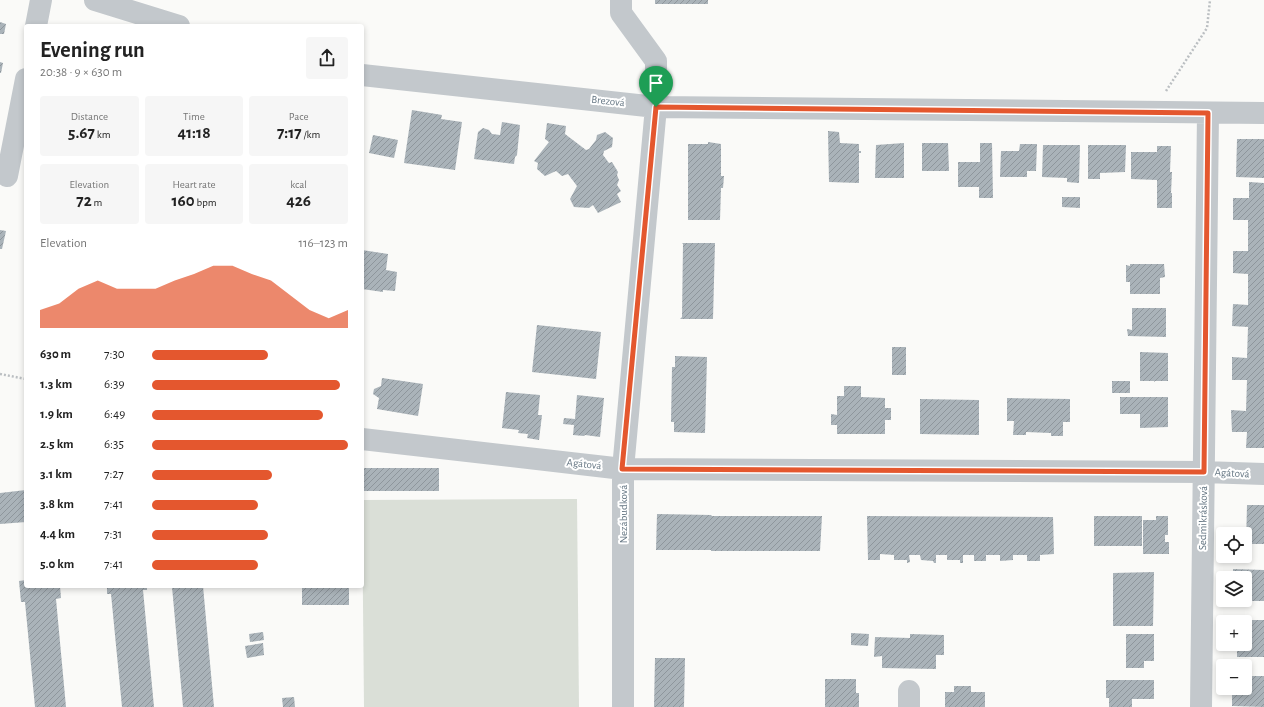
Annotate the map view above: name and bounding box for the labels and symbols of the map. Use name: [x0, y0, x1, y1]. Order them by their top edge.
pin: [639, 66, 673, 107]
street label: Brezová: [591, 94, 625, 108]
street label: Agátová: [566, 457, 602, 471]
street label: Agátová: [1214, 467, 1250, 479]
street label: Nezábudková: [618, 485, 629, 543]
street label: Sedmikrásková: [1197, 486, 1209, 550]

